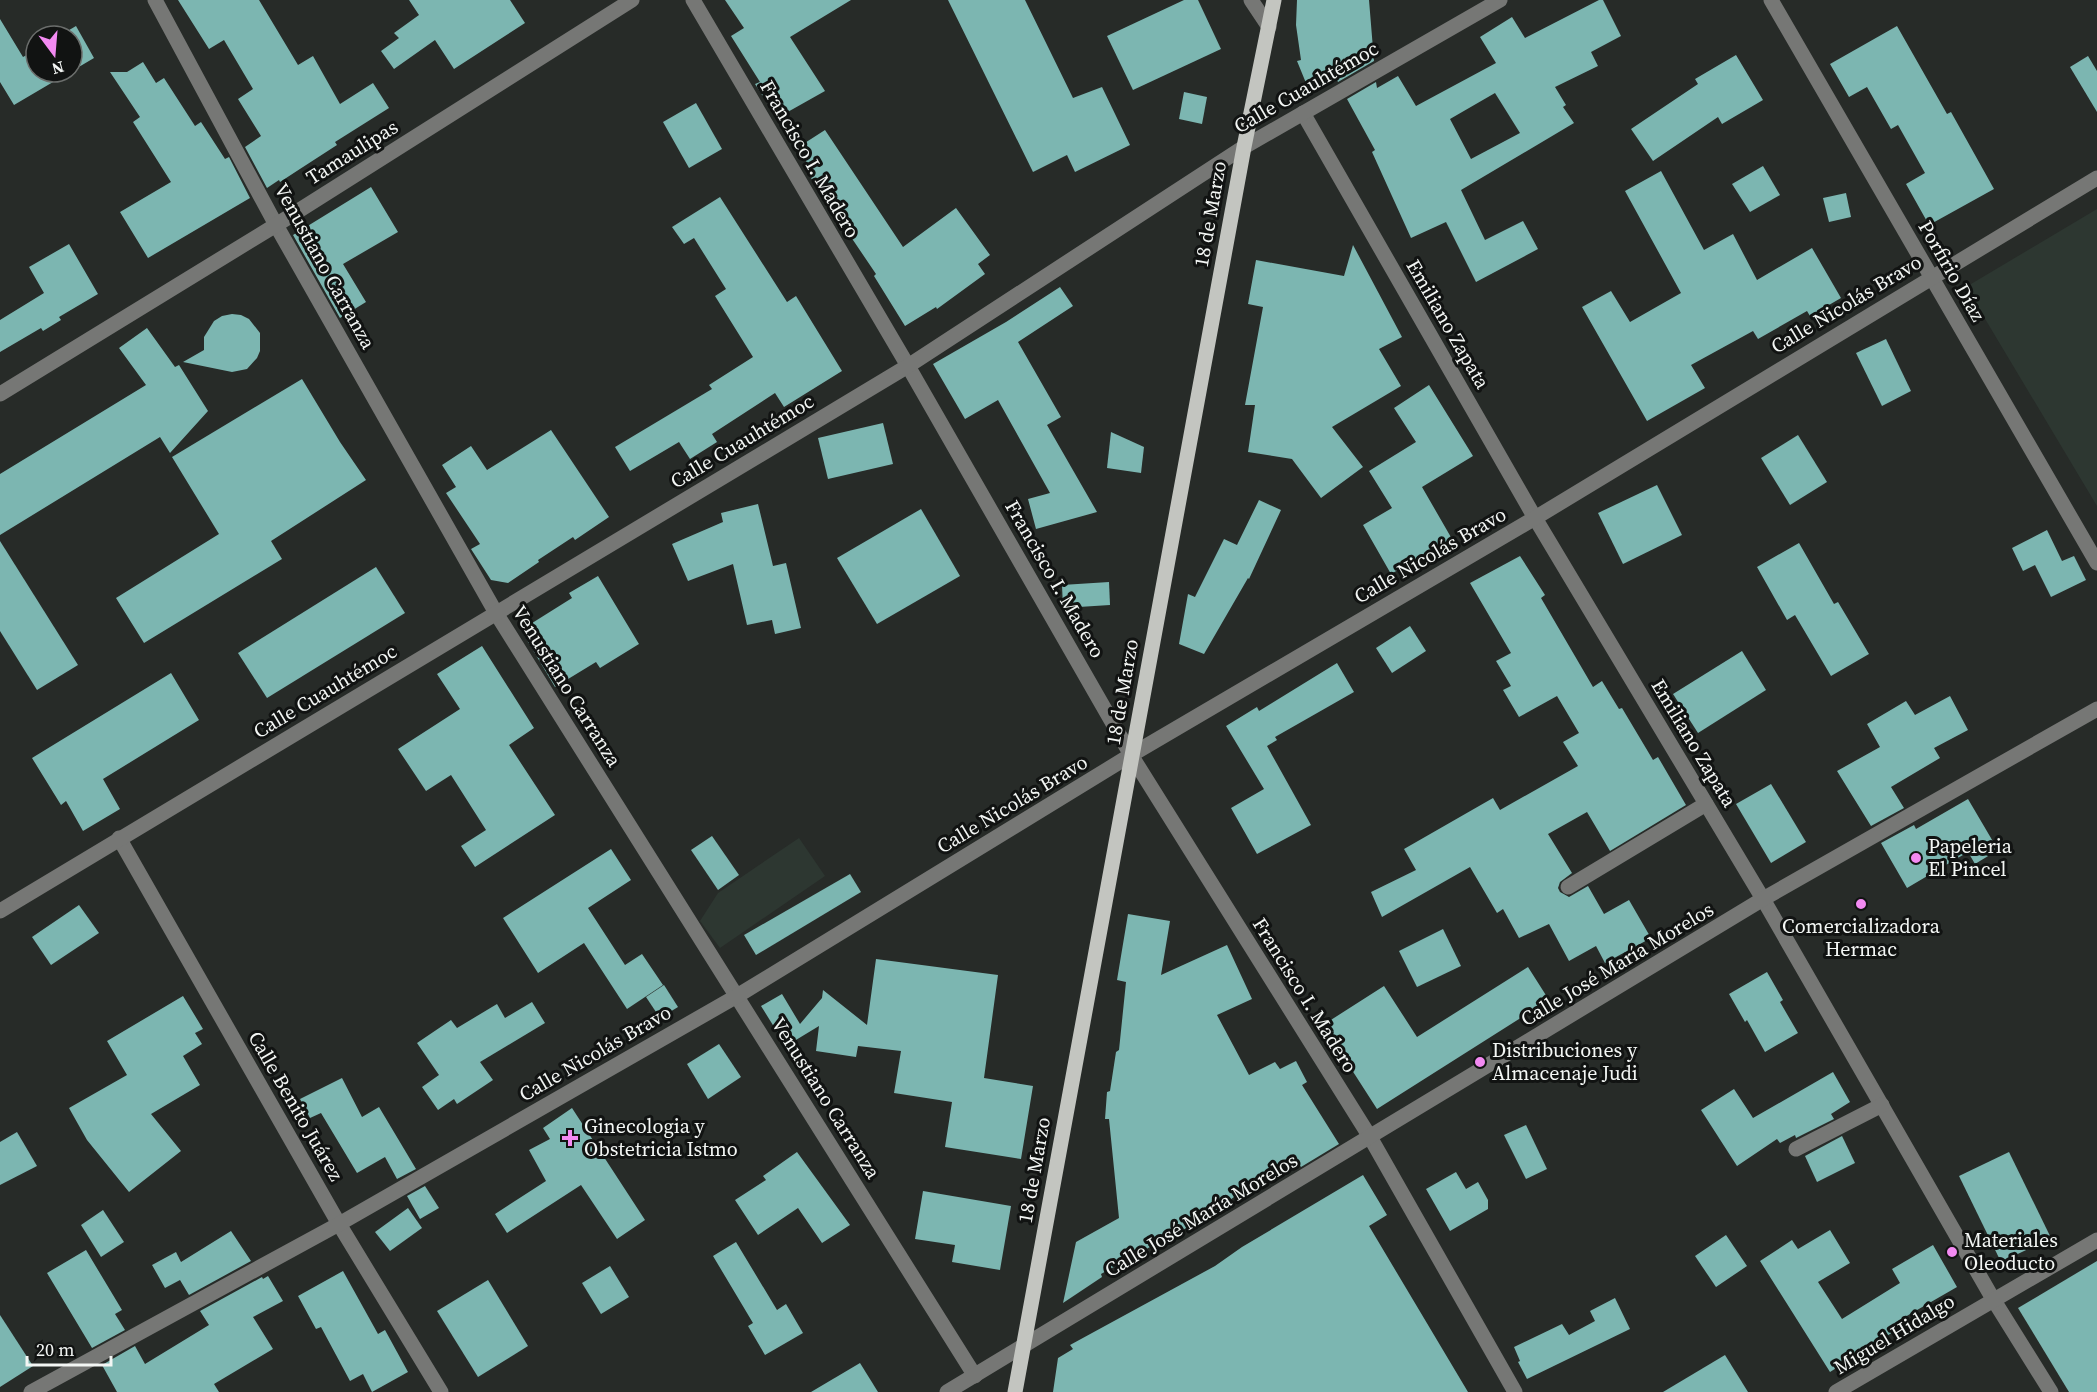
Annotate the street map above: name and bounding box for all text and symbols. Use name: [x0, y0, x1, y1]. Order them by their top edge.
north arrow: [24, 24, 84, 84]
street label: Calle Cuauhtémoc: [1228, 34, 1384, 140]
text: N: [49, 56, 67, 81]
street label: Francisco I. Madero: [753, 75, 867, 243]
street label: Tamaulipas: [301, 113, 403, 191]
street label: 18 de Marzo: [1187, 159, 1233, 269]
street label: Venustiano Carranza: [268, 178, 383, 355]
street label: Porfirio Díaz: [1912, 215, 1992, 327]
street label: Calle Nicolás Bravo: [1765, 248, 1927, 360]
street label: Emiliano Zapata: [1400, 254, 1497, 395]
street label: Calle Cuauhtémoc: [665, 387, 819, 495]
street label: Francisco I. Madero: [998, 495, 1112, 663]
street label: Calle Nicolás Bravo: [1349, 500, 1511, 610]
street label: Venustiano Carranza: [506, 600, 629, 773]
street label: Calle Cuauhtémoc: [248, 637, 402, 745]
street label: 18 de Marzo: [1099, 637, 1145, 747]
street label: Emiliano Zapata: [1645, 674, 1744, 813]
street label: Calle Nicolás Bravo: [931, 748, 1093, 860]
place label: Papeleria El Pincel: [1928, 832, 2013, 883]
marker: Papeleria El Pincel: [1909, 851, 1923, 865]
street label: Calle José María Morelos: [1515, 895, 1719, 1033]
marker: Comercializadora Hermac: [1854, 897, 1868, 911]
street label: Francisco I. Madero: [1246, 912, 1364, 1078]
place label: Comercializadora Hermac: [1782, 912, 1941, 963]
street label: Calle Nicolás Bravo: [514, 998, 676, 1108]
street label: Venustiano Carranza: [765, 1012, 888, 1185]
street label: Calle Benito Juárez: [242, 1026, 350, 1186]
place label: Distribuciones y Almacenaje Judi: [1492, 1036, 1638, 1087]
marker: Distribuciones y Almacenaje Judi: [1473, 1055, 1487, 1069]
place label: Ginecologia y Obstetricia Istmo: [584, 1112, 738, 1163]
street label: 18 de Marzo: [1011, 1115, 1057, 1225]
marker: Ginecologia y Obstetricia Istmo: [561, 1129, 579, 1147]
street label: Calle José María Morelos: [1099, 1146, 1303, 1284]
place label: Materiales Oleoducto: [1964, 1226, 2058, 1277]
marker: Materiales Oleoducto: [1945, 1245, 1959, 1259]
street label: Miguel Hidalgo: [1828, 1287, 1960, 1381]
scale bar: [27, 1329, 111, 1367]
text: 20 m: [36, 1337, 74, 1362]

